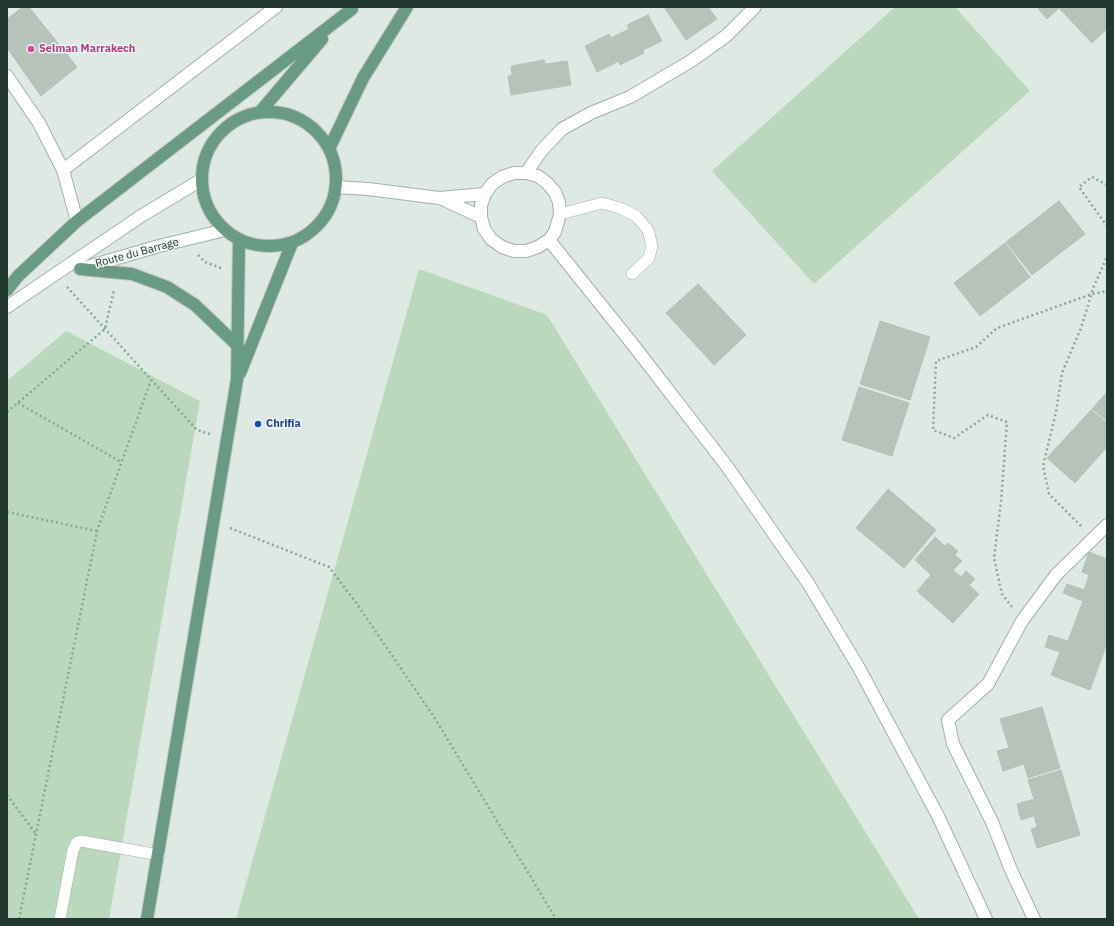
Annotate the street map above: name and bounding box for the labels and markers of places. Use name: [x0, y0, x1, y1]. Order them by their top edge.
place label: Selman Marrakech: [39, 42, 135, 56]
marker: Selman Marrakech: [26, 44, 36, 54]
place label: Chrifia: [266, 417, 301, 431]
marker: Chrifia: [253, 419, 263, 429]

